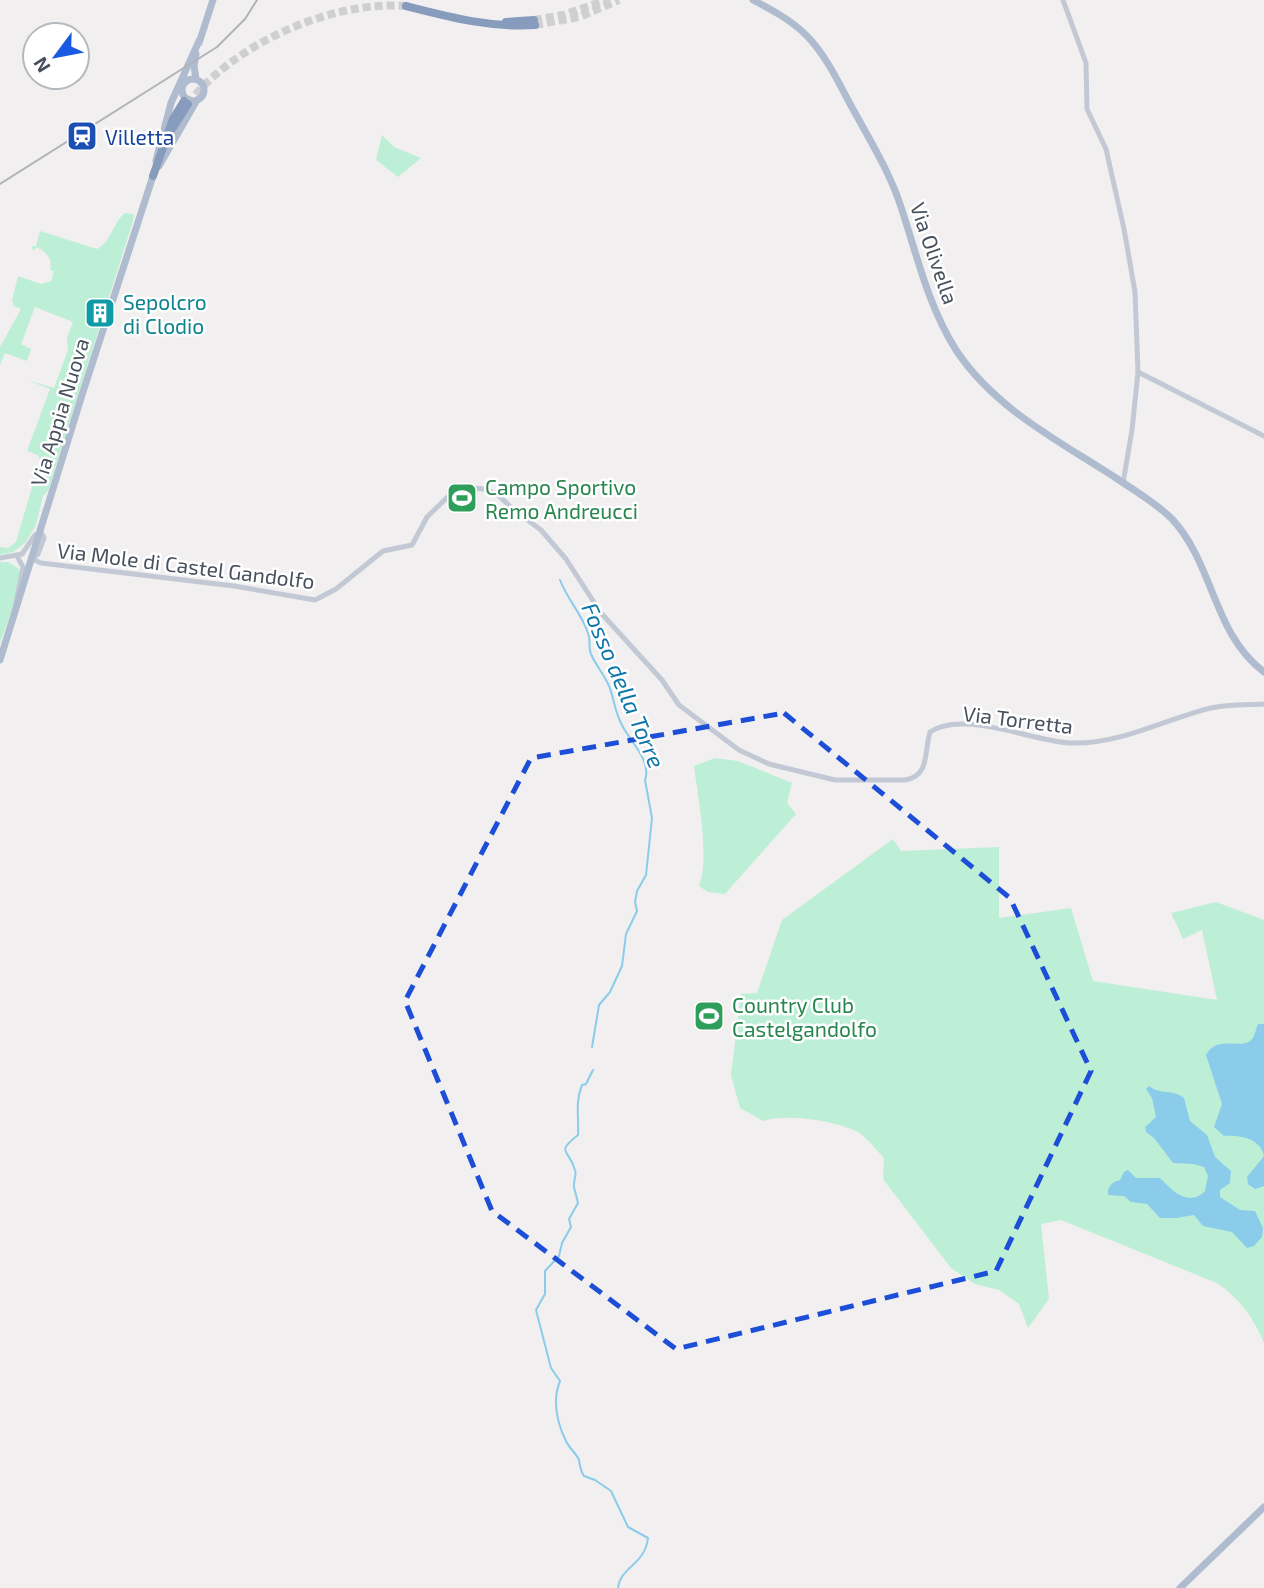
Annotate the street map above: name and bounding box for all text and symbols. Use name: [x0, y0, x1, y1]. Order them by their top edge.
north arrow: [21, 21, 91, 91]
text: N: [28, 53, 55, 77]
station icon: Villetta: [65, 119, 99, 153]
place label: Villetta: [105, 124, 174, 149]
street label: Via Olivella: [906, 199, 964, 307]
place label: Sepolcro di Clodio: [123, 289, 207, 338]
building icon: Sepolcro di Clodio: [83, 296, 117, 330]
street label: Via Appia Nuova: [25, 335, 93, 489]
place label: Campo Sportivo Remo Andreucci: [485, 474, 638, 523]
sports icon: Campo Sportivo Remo Andreucci: [445, 481, 479, 515]
street label: Via Mole di Castel Gandolfo: [56, 537, 316, 593]
water label: Fosso della Torre: [576, 598, 672, 772]
street label: Via Torretta: [961, 700, 1075, 738]
place label: Country Club Castelgandolfo: [732, 992, 877, 1041]
sports icon: Country Club Castelgandolfo: [692, 999, 726, 1033]

